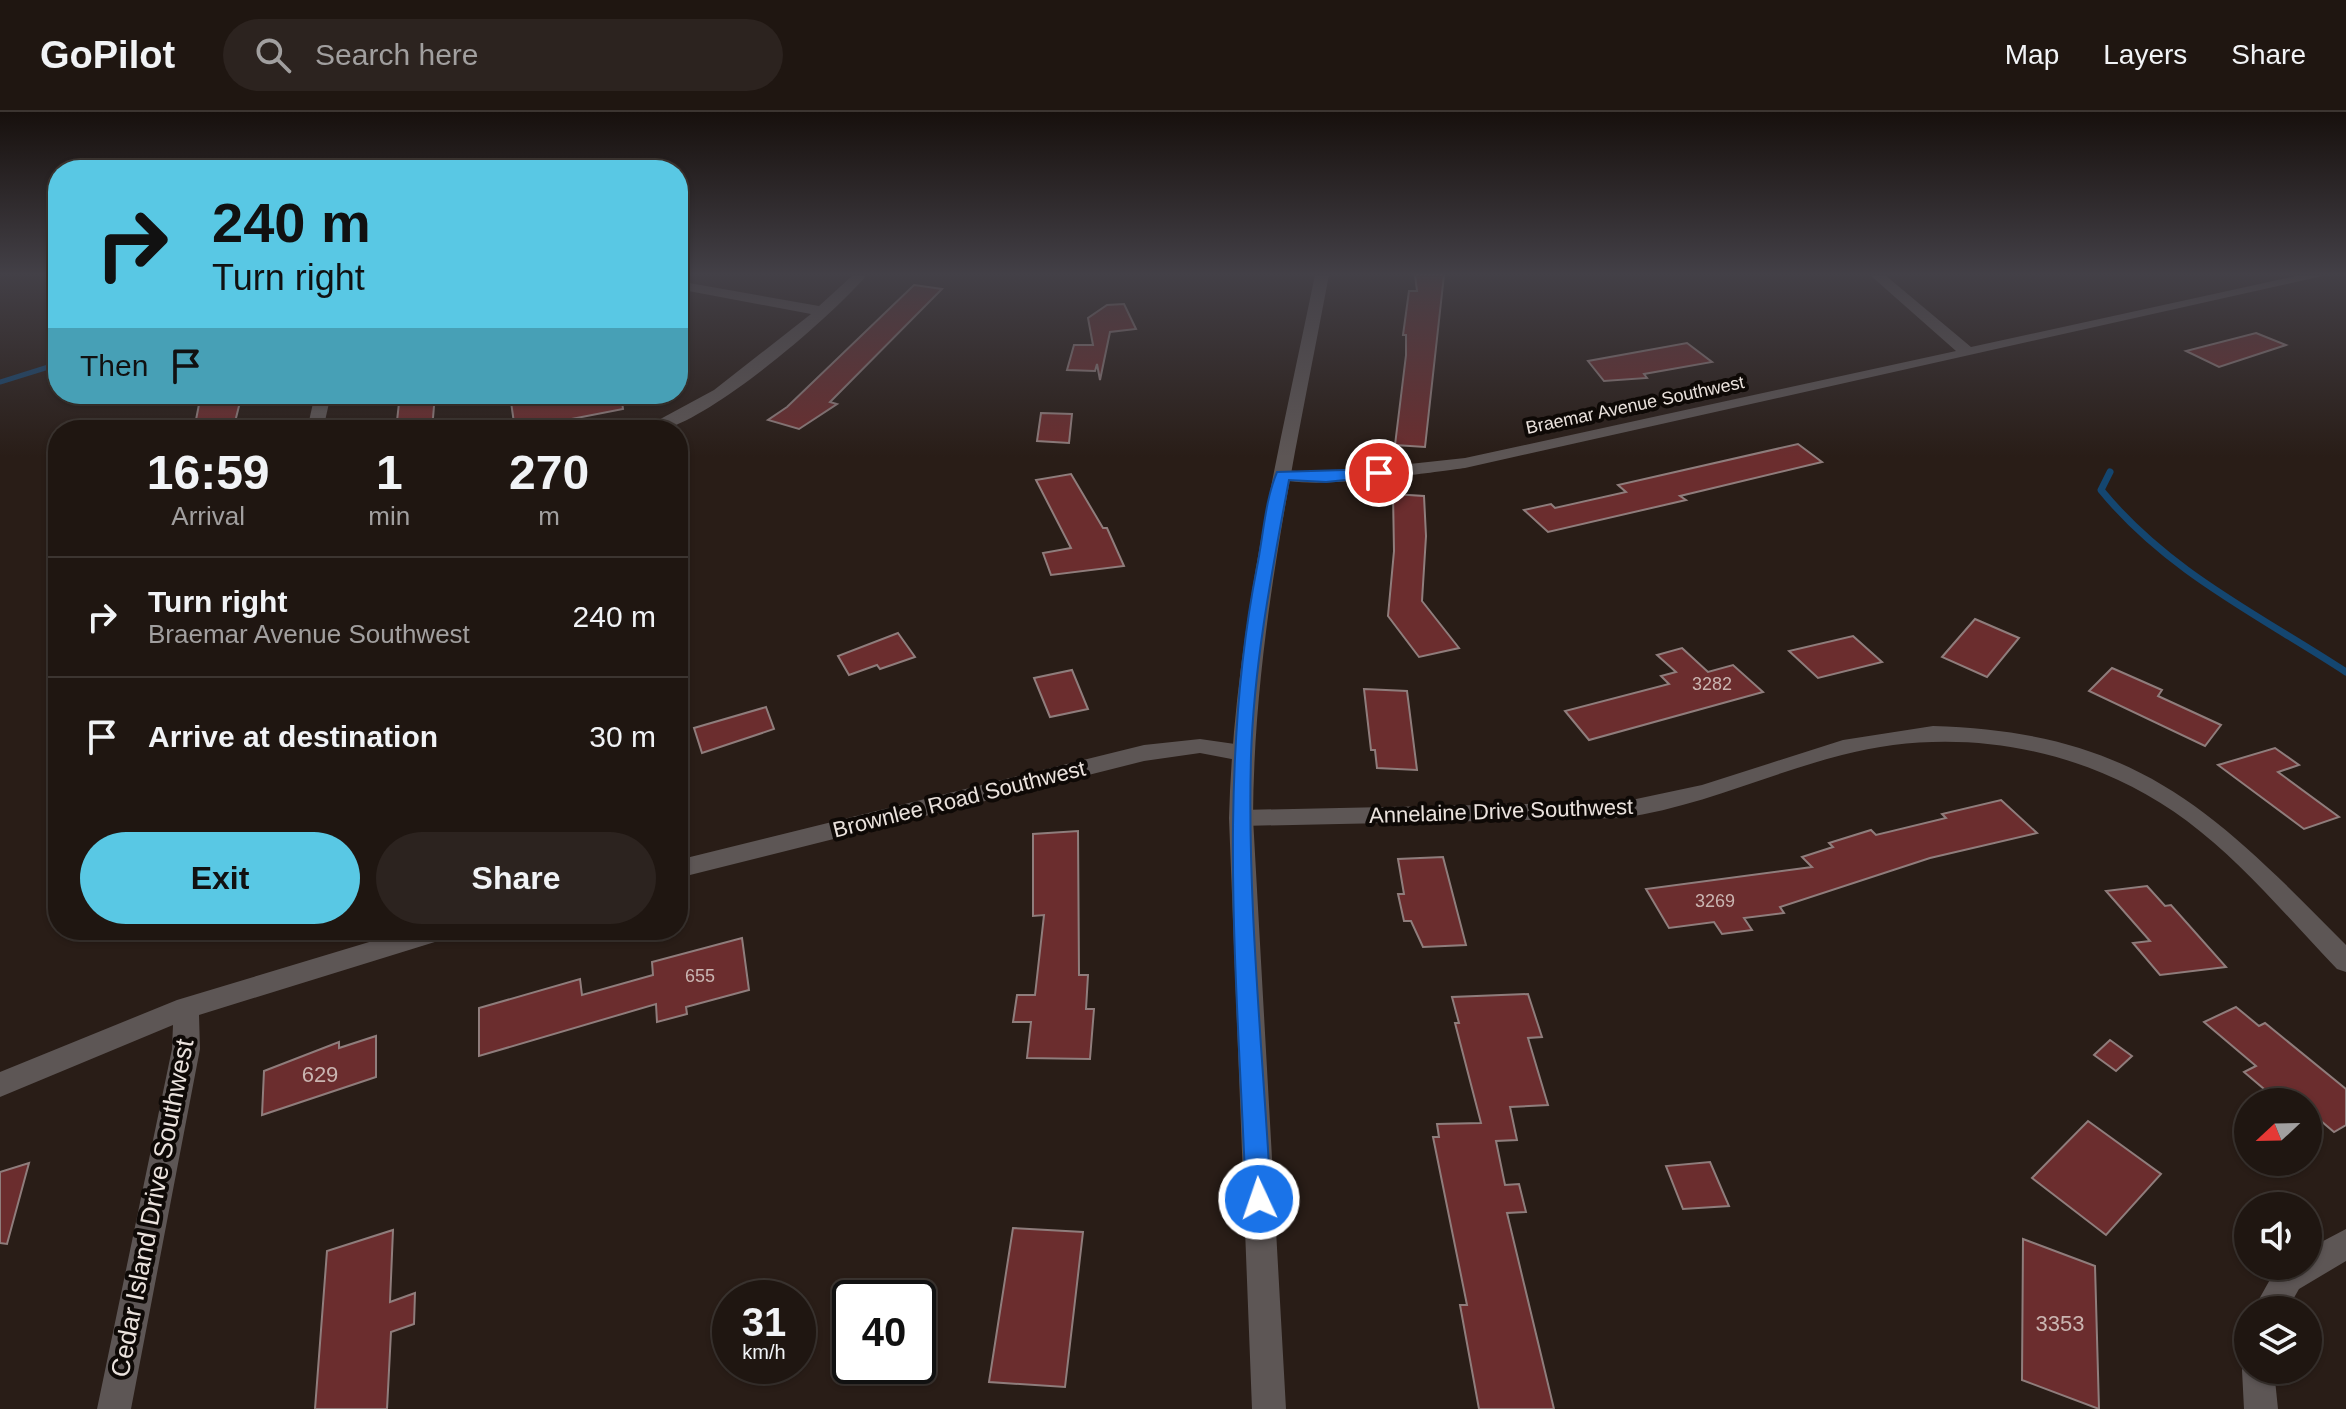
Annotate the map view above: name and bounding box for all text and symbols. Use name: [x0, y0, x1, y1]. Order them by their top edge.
search box: [223, 19, 783, 91]
icon: search: [251, 33, 295, 77]
text: GoPilot: [40, 34, 175, 76]
text: Search here: [315, 38, 479, 71]
text: Map: [2005, 39, 2059, 70]
text: Layers: [2103, 39, 2187, 70]
text: Share: [2231, 39, 2306, 70]
text: 240 m: [212, 191, 371, 254]
icon: right: [80, 192, 184, 296]
text: Turn right: [212, 257, 365, 298]
icon: arrive: [164, 344, 208, 388]
text: Then: [80, 349, 148, 382]
street label: Braemar Avenue Southwest: [1524, 372, 1746, 438]
pin: [1345, 439, 1413, 507]
text: 16:59: [147, 446, 270, 499]
text: 1: [376, 446, 403, 499]
text: 270: [509, 446, 589, 499]
icon: arrive: [1357, 451, 1401, 495]
text: Arrival: [171, 501, 245, 531]
text: min: [368, 501, 410, 531]
text: m: [538, 501, 560, 531]
text: Turn right: [148, 585, 287, 618]
icon: right: [80, 595, 124, 639]
text: 240 m: [573, 600, 656, 633]
text: Braemar Avenue Southwest: [148, 619, 470, 649]
house number: 3282: [1692, 674, 1732, 694]
icon: arrive: [80, 715, 124, 759]
text: Arrive at destination: [148, 720, 438, 753]
text: 30 m: [589, 720, 656, 753]
street label: Brownlee Road Southwest: [830, 756, 1088, 842]
street label: Annelaine Drive Southwest: [1369, 794, 1633, 828]
button: Exit: [80, 832, 360, 924]
button: Share: [376, 832, 656, 924]
house number: 3269: [1695, 891, 1735, 911]
house number: 655: [685, 966, 715, 986]
street label: Cedar Island Drive Southwest: [104, 1036, 200, 1380]
house number: 629: [302, 1062, 338, 1087]
north arrow: [2234, 1088, 2322, 1176]
map controls: [2234, 1088, 2322, 1384]
position arrow: [1217, 1157, 1301, 1241]
button: sound: [2234, 1192, 2322, 1280]
speed limit sign: 40: [832, 1280, 936, 1384]
button: layers: [2234, 1296, 2322, 1384]
text: 31: [742, 1300, 786, 1344]
house number: 3353: [2036, 1311, 2084, 1336]
text: km/h: [742, 1341, 786, 1363]

